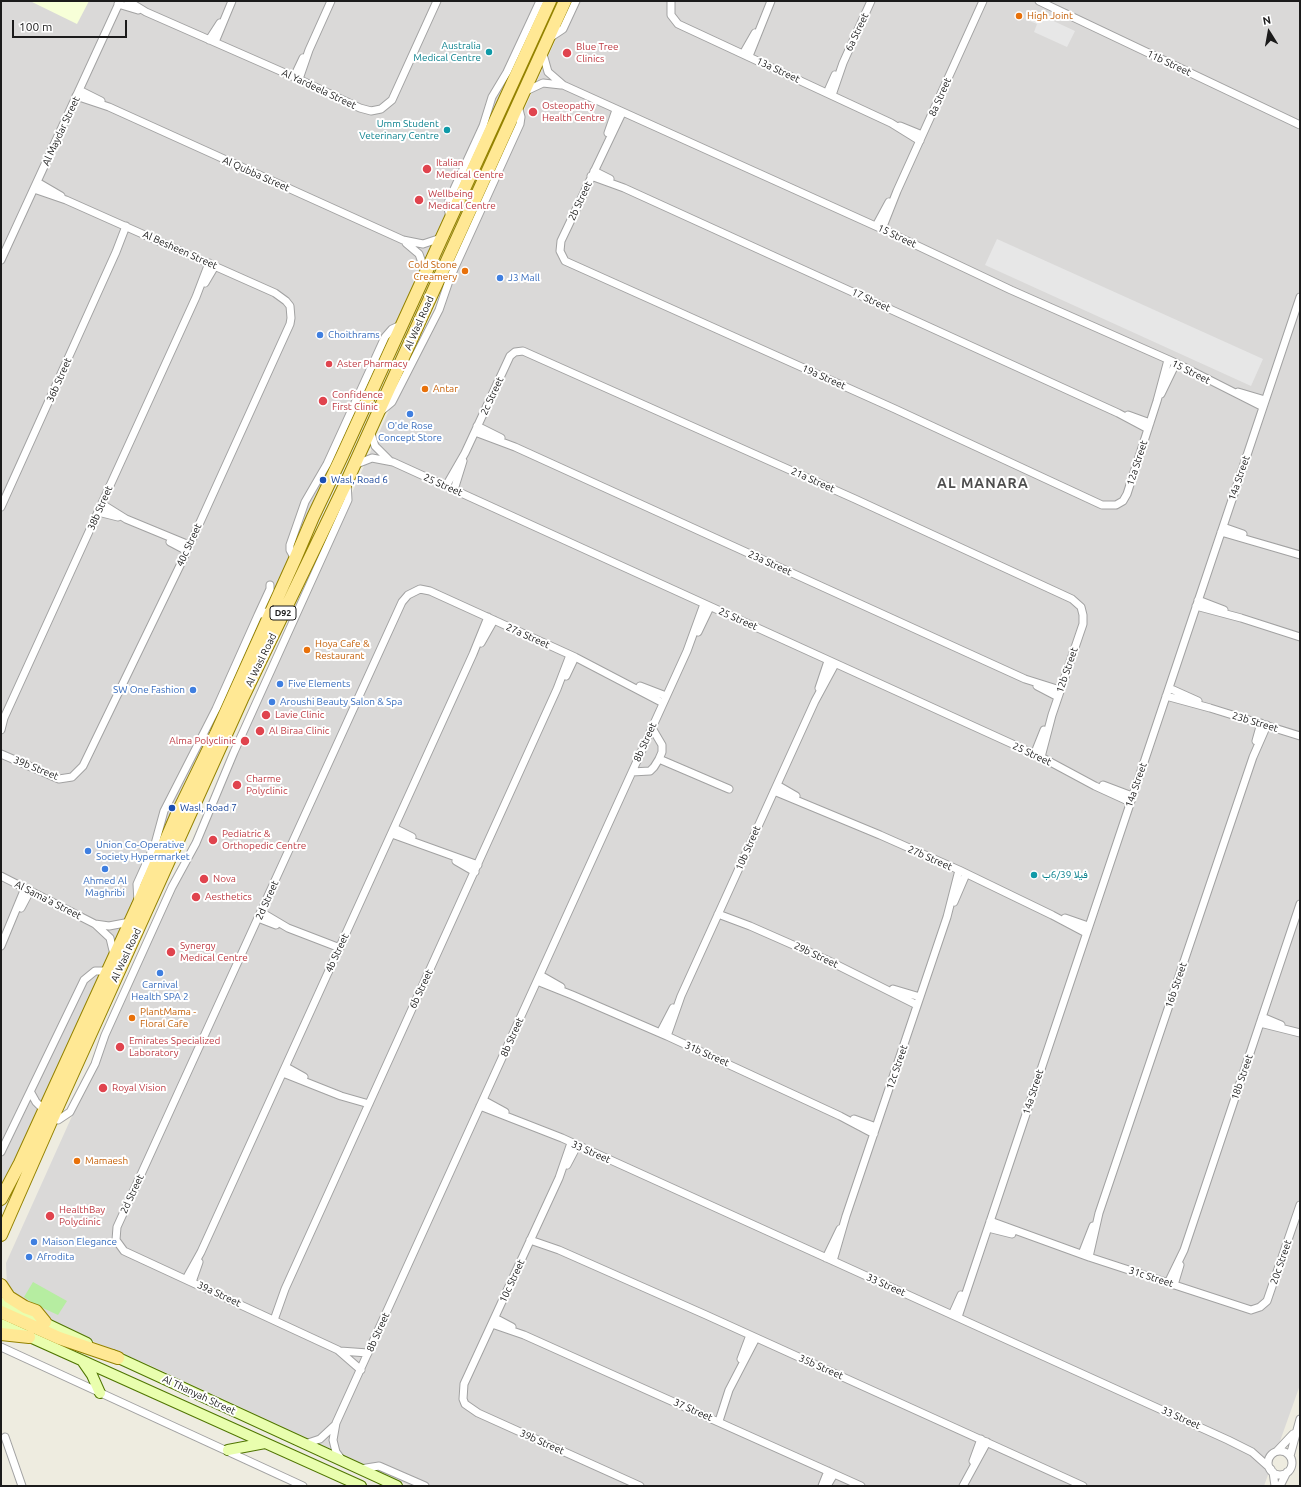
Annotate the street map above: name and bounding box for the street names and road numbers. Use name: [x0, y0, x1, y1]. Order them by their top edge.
street label: 6a Street: [843, 11, 871, 53]
street label: 11b Street: [1145, 48, 1193, 78]
street label: 13a Street: [754, 55, 802, 85]
street label: Al Yardeela Street: [280, 67, 358, 111]
street label: 8a Street: [926, 76, 954, 118]
street label: Al Maydar Street: [40, 94, 82, 168]
street label: Al Qubba Street: [221, 154, 291, 194]
street label: 2b Street: [566, 180, 594, 222]
street label: 15 Street: [876, 222, 918, 250]
street label: Al Besheen Street: [141, 228, 219, 272]
street label: 17 Street: [850, 286, 892, 314]
street label: Al Wasl Road: [402, 294, 436, 352]
street label: 36b Street: [44, 356, 74, 404]
street label: 15 Street: [1170, 357, 1212, 387]
street label: 19a Street: [800, 362, 848, 392]
street label: 2c Street: [478, 375, 506, 417]
street label: 12a Street: [1124, 439, 1150, 487]
street label: 14a Street: [1226, 454, 1252, 502]
street label: 21a Street: [789, 465, 837, 495]
street label: 25 Street: [422, 471, 464, 499]
street label: 38b Street: [85, 484, 115, 532]
street label: 40c Street: [174, 522, 204, 568]
street label: 23a Street: [746, 548, 794, 578]
street label: 25 Street: [717, 605, 759, 633]
road number: D92: [270, 606, 296, 620]
street label: 27a Street: [504, 621, 552, 651]
street label: Al Wasl Road: [243, 631, 279, 689]
street label: 12b Street: [1054, 646, 1080, 694]
street label: 23b Street: [1231, 709, 1279, 735]
street label: 8b Street: [631, 721, 659, 763]
street label: 25 Street: [1011, 740, 1053, 768]
street label: 39b Street: [12, 754, 60, 782]
street label: 14a Street: [1123, 761, 1149, 809]
street label: 10b Street: [733, 824, 763, 872]
street label: 27b Street: [906, 843, 954, 873]
street label: Al Sama'a Street: [13, 878, 83, 922]
street label: 2d Street: [253, 879, 281, 921]
street label: Al Wasl Road: [108, 926, 144, 984]
street label: 4b Street: [323, 932, 351, 974]
street label: 29b Street: [792, 940, 840, 970]
street label: 16b Street: [1163, 961, 1189, 1009]
street label: 6b Street: [407, 968, 435, 1010]
street label: 8b Street: [498, 1016, 526, 1058]
street label: 31b Street: [683, 1039, 731, 1069]
street label: 12c Street: [884, 1043, 910, 1091]
street label: 18b Street: [1229, 1053, 1255, 1101]
street label: 14a Street: [1020, 1068, 1046, 1116]
street label: 33 Street: [570, 1138, 612, 1166]
street label: 2d Street: [118, 1173, 146, 1215]
street label: 20c Street: [1268, 1238, 1294, 1286]
street label: 10c Street: [497, 1258, 527, 1304]
street label: 31c Street: [1127, 1264, 1175, 1290]
street label: 33 Street: [865, 1271, 907, 1299]
street label: 39a Street: [195, 1279, 243, 1309]
street label: 8b Street: [364, 1311, 392, 1353]
street label: 35b Street: [797, 1352, 845, 1382]
street label: Al Thanyah Street: [161, 1373, 237, 1417]
street label: 37 Street: [672, 1396, 714, 1424]
street label: 33 Street: [1160, 1404, 1202, 1432]
street label: 39b Street: [518, 1427, 566, 1457]

